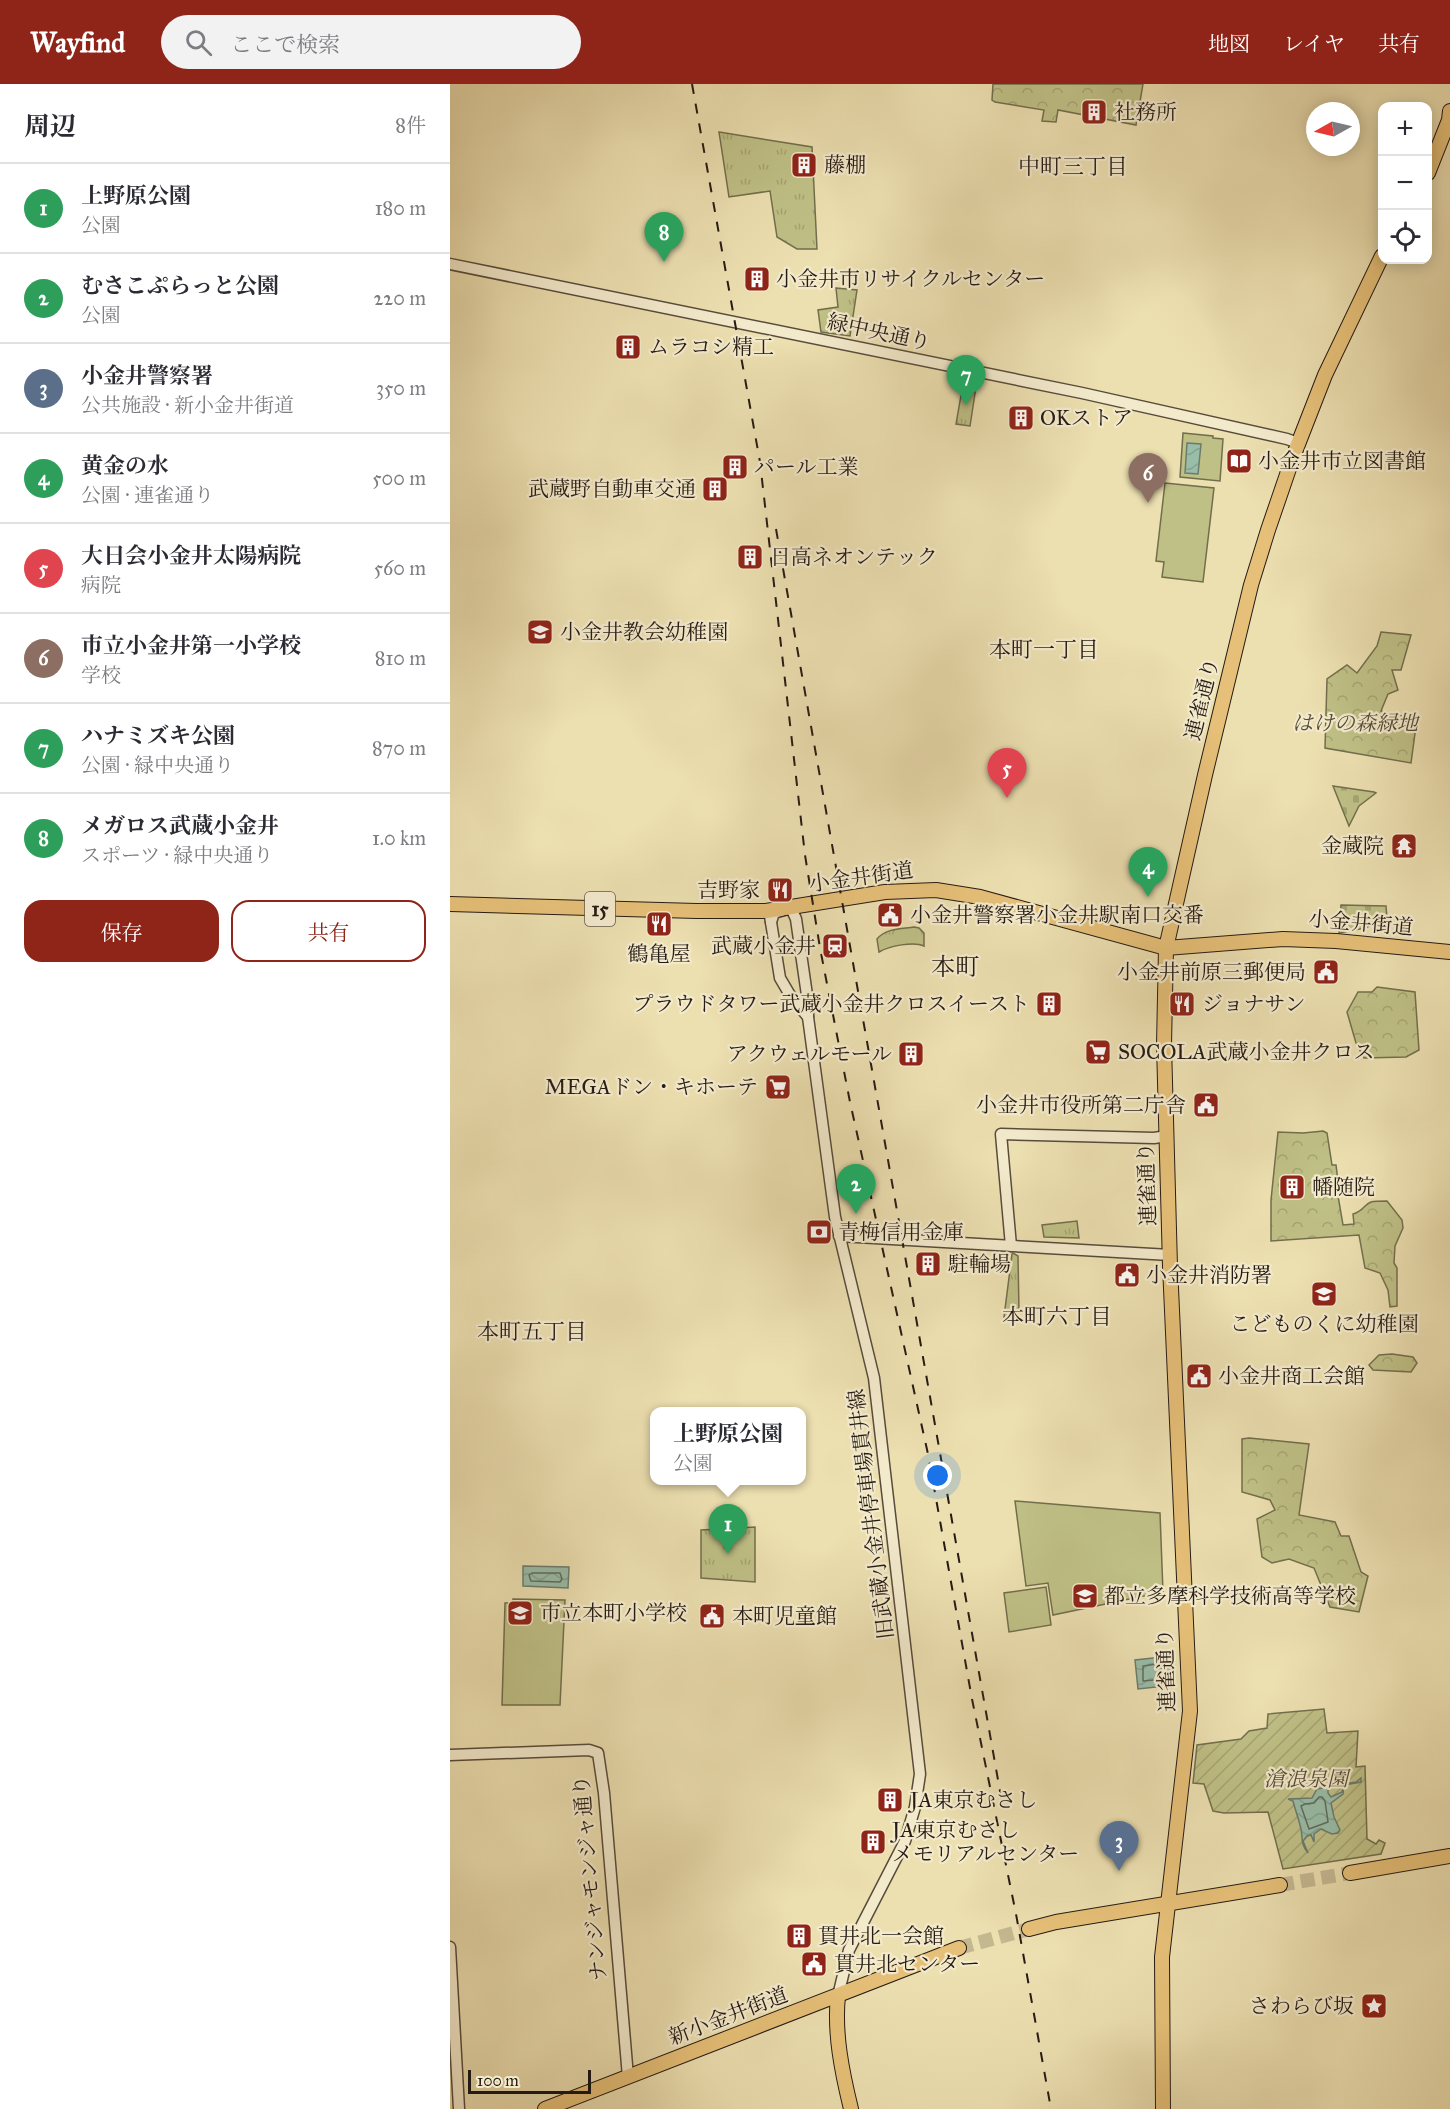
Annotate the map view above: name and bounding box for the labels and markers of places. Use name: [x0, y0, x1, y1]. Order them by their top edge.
building icon: 社務所: [1079, 97, 1109, 127]
place label: 社務所: [1114, 99, 1177, 125]
building icon: 藤棚: [789, 150, 819, 180]
place label: 藤棚: [824, 152, 866, 178]
pin: 8: [644, 212, 684, 262]
building icon: 小金井市リサイクルセンター: [742, 264, 772, 294]
place label: 小金井市リサイクルセンター: [776, 266, 1045, 292]
building icon: ムラコシ精工: [613, 332, 643, 362]
place label: ムラコシ精工: [648, 334, 774, 360]
pin: 7: [946, 356, 986, 405]
building icon: OKストア: [1006, 403, 1036, 433]
place label: OKストア: [1040, 405, 1133, 431]
library icon: 小金井市立図書館: [1224, 446, 1254, 476]
place label: 小金井市立図書館: [1258, 448, 1426, 474]
building icon: パール工業: [720, 452, 750, 482]
place label: パール工業: [754, 454, 859, 480]
pin: 6: [1128, 454, 1168, 503]
building icon: 武蔵野自動車交通: [700, 474, 730, 504]
place label: 武蔵野自動車交通: [528, 476, 696, 502]
building icon: 日高ネオンテック: [735, 542, 765, 572]
place label: 日高ネオンテック: [770, 544, 938, 570]
school or university icon: 小金井教会幼稚園: [525, 617, 555, 647]
place label: 小金井教会幼稚園: [560, 619, 728, 645]
pin: 5: [988, 748, 1026, 798]
temple icon: 金蔵院: [1389, 831, 1419, 861]
place label: 金蔵院: [1321, 833, 1384, 859]
pin: 4: [1128, 848, 1168, 897]
restaurant icon: 吉野家: [765, 875, 795, 905]
place label: 吉野家: [697, 877, 760, 903]
public building icon: 小金井警察署小金井駅南口交番: [875, 900, 905, 930]
place label: 小金井警察署小金井駅南口交番: [910, 902, 1204, 928]
restaurant icon: 鶴亀屋: [644, 909, 674, 939]
station icon: 武蔵小金井: [820, 931, 850, 961]
place label: 武蔵小金井: [711, 933, 816, 959]
place label: 鶴亀屋: [628, 941, 691, 967]
public building icon: 小金井前原三郵便局: [1311, 957, 1341, 987]
place label: 小金井前原三郵便局: [1117, 959, 1306, 985]
building icon: プラウドタワー武蔵小金井クロスイースト: [1034, 989, 1064, 1019]
restaurant icon: ジョナサン: [1167, 989, 1197, 1019]
place label: プラウドタワー武蔵小金井クロスイースト: [632, 991, 1030, 1017]
place label: ジョナサン: [1202, 991, 1306, 1017]
supermarket icon: SOCOLA武蔵小金井クロス: [1083, 1037, 1113, 1067]
building icon: アクウェルモール: [896, 1039, 926, 1069]
place label: SOCOLA武蔵小金井クロス: [1118, 1039, 1374, 1065]
place label: アクウェルモール: [727, 1041, 892, 1067]
supermarket icon: MEGAドン・キホーテ: [763, 1072, 793, 1102]
place label: MEGAドン・キホーテ: [545, 1074, 758, 1100]
public building icon: 小金井市役所第二庁舎: [1191, 1090, 1221, 1120]
place label: 小金井市役所第二庁舎: [976, 1092, 1186, 1118]
pin: 2: [836, 1164, 876, 1214]
building icon: 幡随院: [1277, 1172, 1307, 1202]
place label: 幡随院: [1312, 1174, 1375, 1200]
bank icon: 青梅信用金庫: [804, 1217, 834, 1247]
place label: 青梅信用金庫: [838, 1219, 964, 1245]
building icon: 駐輪場: [913, 1249, 943, 1279]
place label: 駐輪場: [948, 1251, 1011, 1277]
public building icon: 小金井消防署: [1112, 1260, 1142, 1290]
place label: 小金井消防署: [1146, 1262, 1272, 1288]
school or university icon: こどものくに幼稚園: [1309, 1279, 1339, 1309]
place label: こどものくに幼稚園: [1230, 1311, 1419, 1337]
public building icon: 小金井商工会館: [1184, 1361, 1214, 1391]
place label: 小金井商工会館: [1218, 1363, 1365, 1389]
pin: 1: [708, 1504, 748, 1554]
school or university icon: 都立多摩科学技術高等学校: [1070, 1581, 1100, 1611]
place label: 都立多摩科学技術高等学校: [1104, 1583, 1356, 1609]
school or university icon: 市立本町小学校: [505, 1598, 535, 1628]
place label: 市立本町小学校: [540, 1600, 687, 1626]
public building icon: 本町児童館: [697, 1601, 727, 1631]
place label: 本町児童館: [732, 1603, 837, 1629]
building icon: JA東京むさし: [875, 1785, 905, 1815]
place label: JA東京むさし: [908, 1787, 1037, 1813]
place label: JA東京むさし メモリアルセンター: [890, 1817, 1079, 1867]
pin: 3: [1100, 1822, 1138, 1871]
building icon: JA東京むさし メモリアルセンター: [858, 1827, 888, 1857]
building icon: 貫井北一会館: [784, 1921, 814, 1951]
place label: 貫井北一会館: [818, 1923, 944, 1949]
public building icon: 貫井北センター: [799, 1949, 829, 1979]
place label: 貫井北センター: [834, 1951, 980, 1977]
place icon: さわらび坂: [1359, 1991, 1389, 2021]
place label: さわらび坂: [1249, 1993, 1354, 2019]

